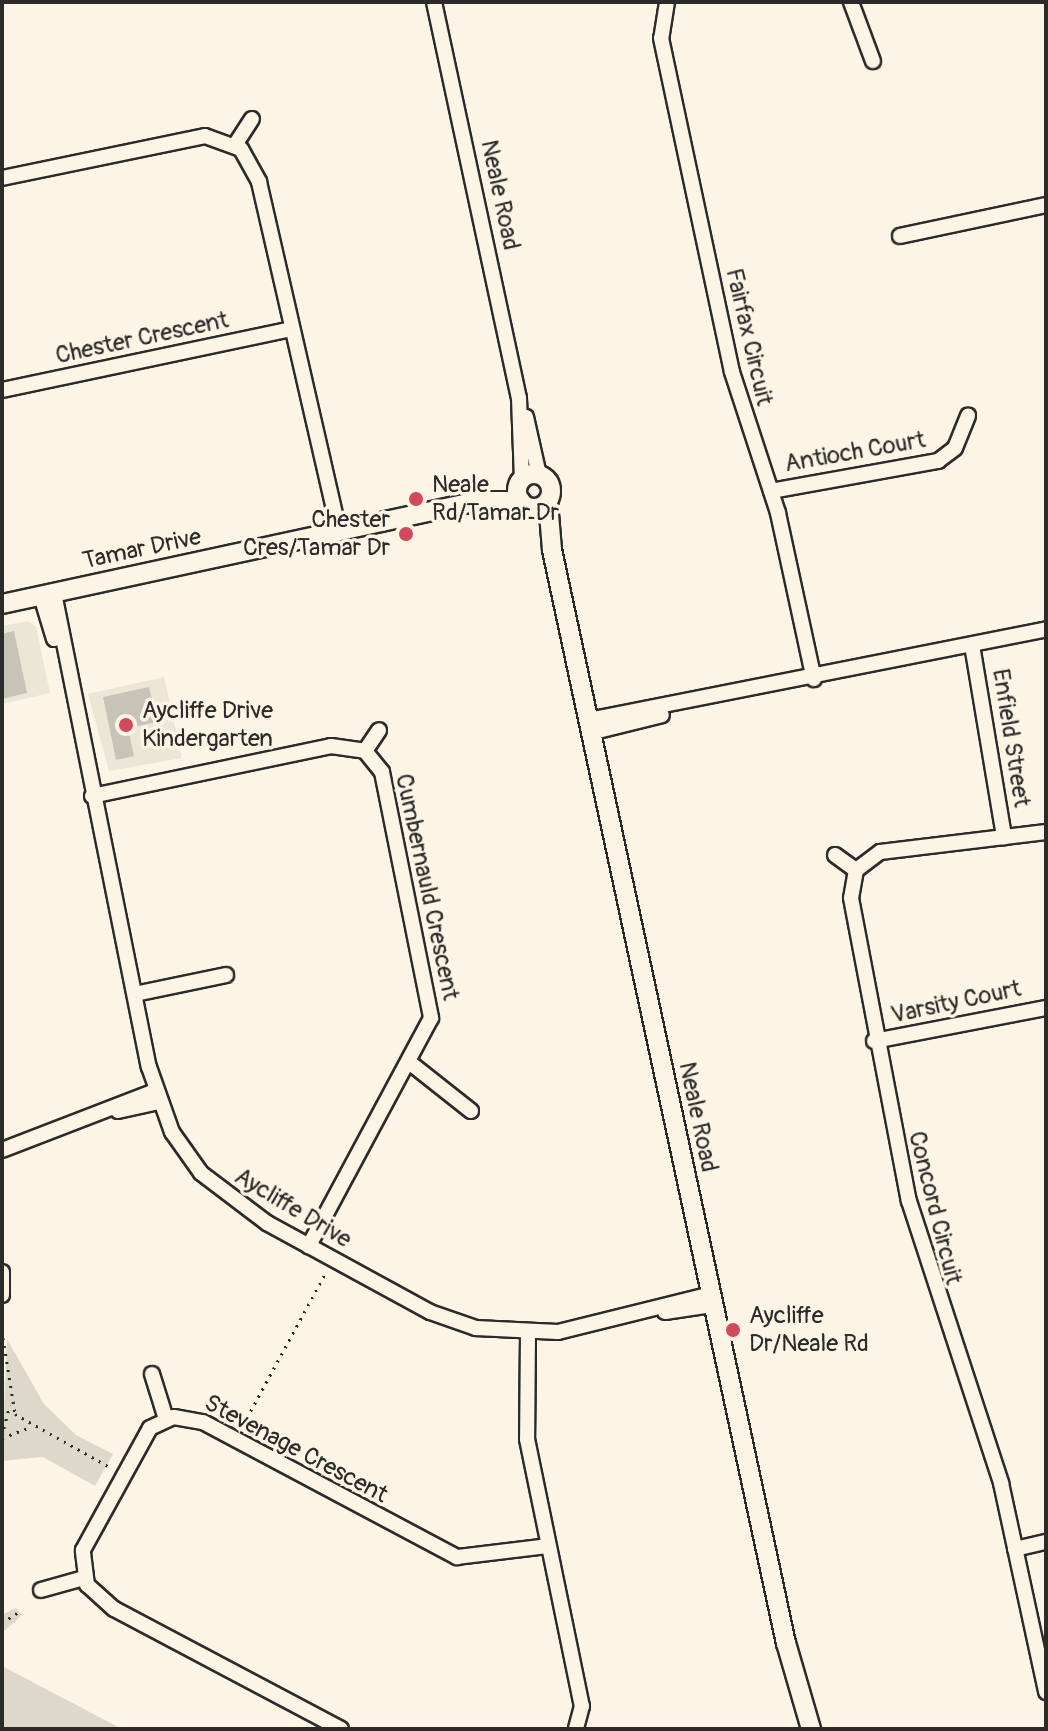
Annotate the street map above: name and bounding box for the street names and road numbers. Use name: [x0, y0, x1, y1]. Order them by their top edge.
street label: Neale Road: [474, 137, 526, 253]
street label: Fairfax Circuit: [719, 266, 779, 408]
street label: Chester Crescent: [53, 306, 231, 370]
street label: Antioch Court: [782, 425, 928, 479]
street label: Tamar Drive: [80, 522, 204, 576]
street label: Enfield Street: [986, 667, 1036, 809]
street label: Cumbernauld Crescent: [389, 771, 465, 1003]
street label: Varsity Court: [888, 974, 1024, 1030]
street label: Neale Road: [672, 1059, 724, 1175]
street label: Concord Circuit: [902, 1128, 968, 1288]
street label: Aycliffe Drive: [229, 1162, 357, 1254]
street label: Stevenage Crescent: [199, 1389, 393, 1509]

